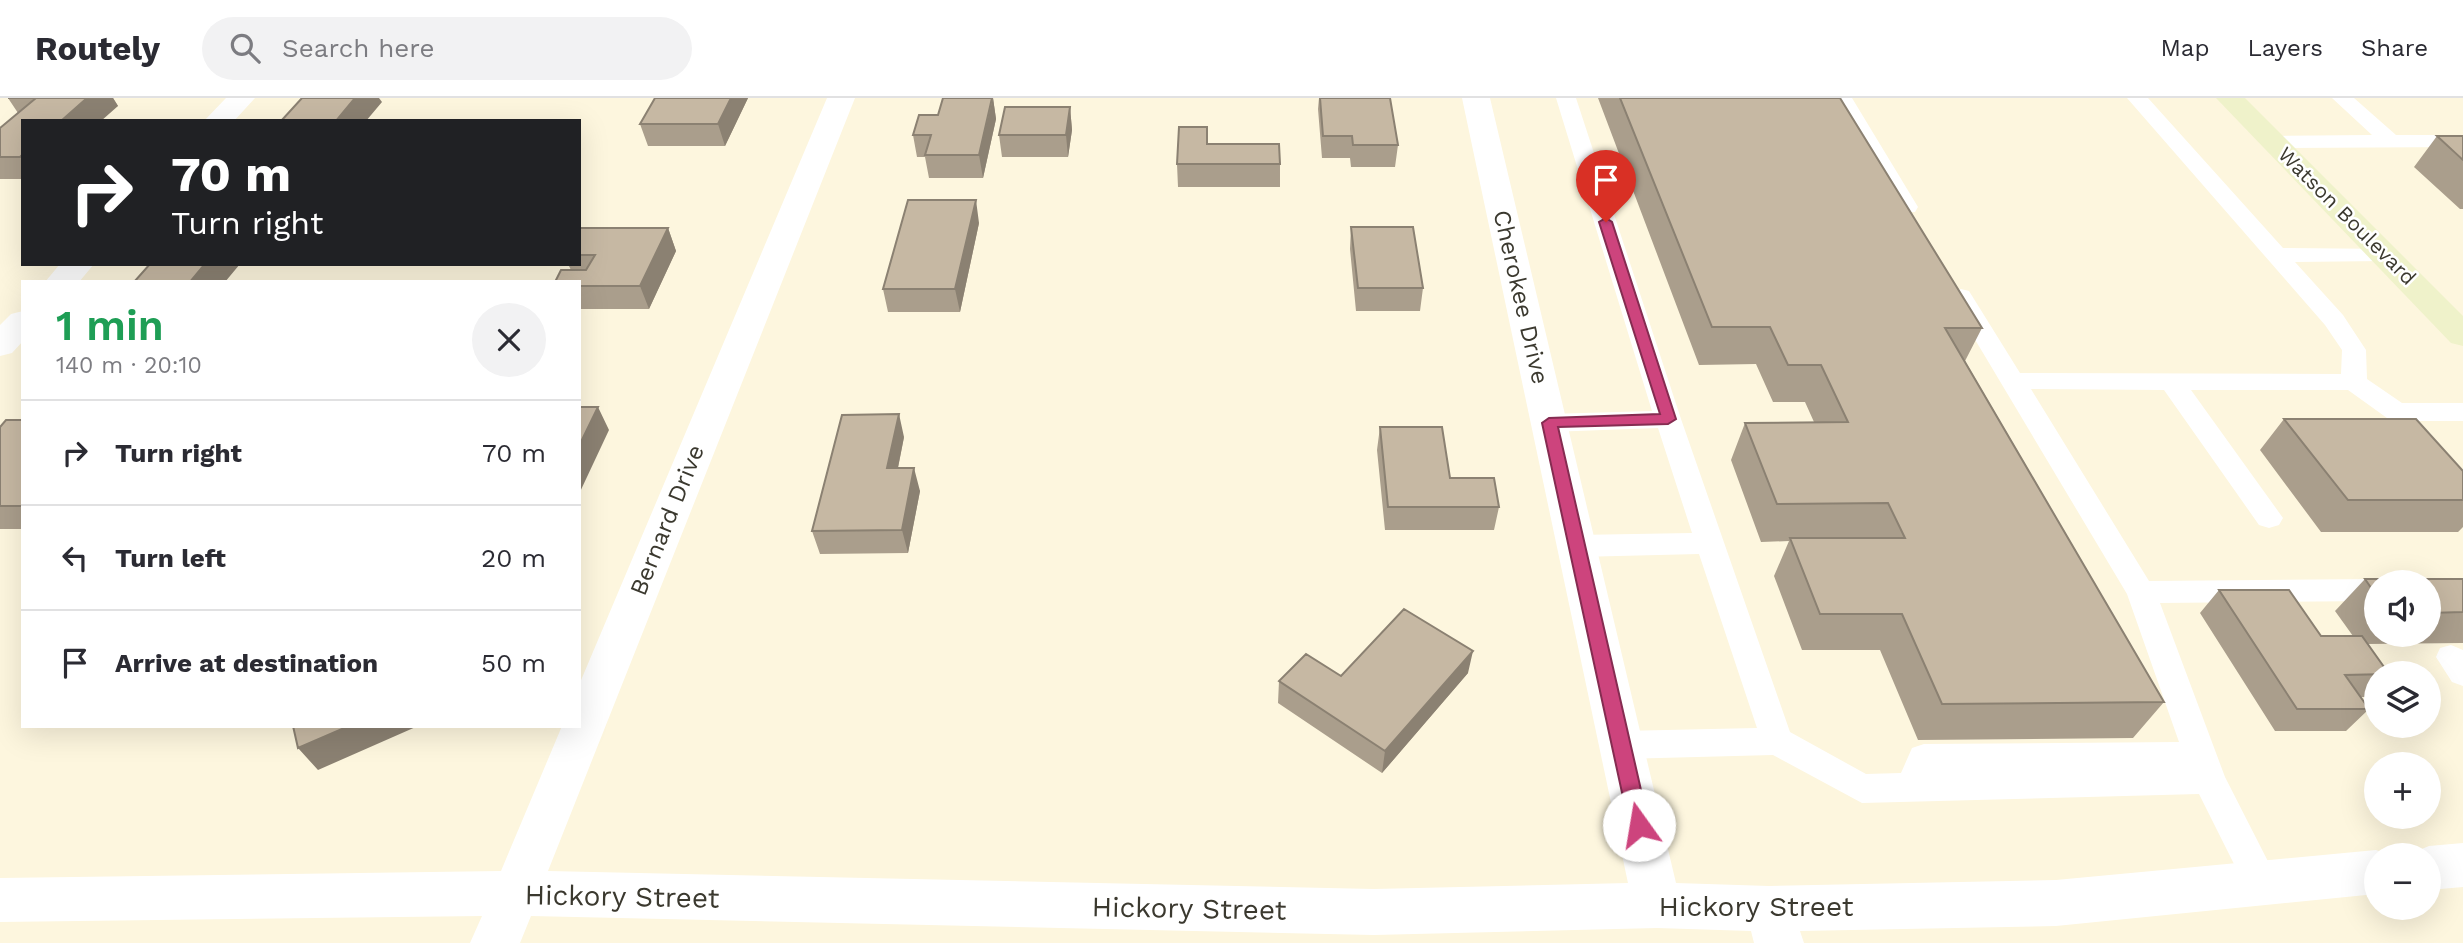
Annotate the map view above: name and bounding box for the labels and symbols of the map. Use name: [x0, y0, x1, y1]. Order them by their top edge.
street label: Watson Boulevard: [2273, 141, 2422, 290]
pin: [1576, 150, 1636, 222]
street label: Cherokee Drive: [1487, 207, 1555, 387]
street label: Bernard Drive: [624, 441, 710, 599]
position arrow: [1602, 788, 1676, 862]
street label: Hickory Street: [524, 878, 720, 915]
street label: Hickory Street: [1091, 890, 1287, 927]
street label: Hickory Street: [1659, 890, 1854, 923]

